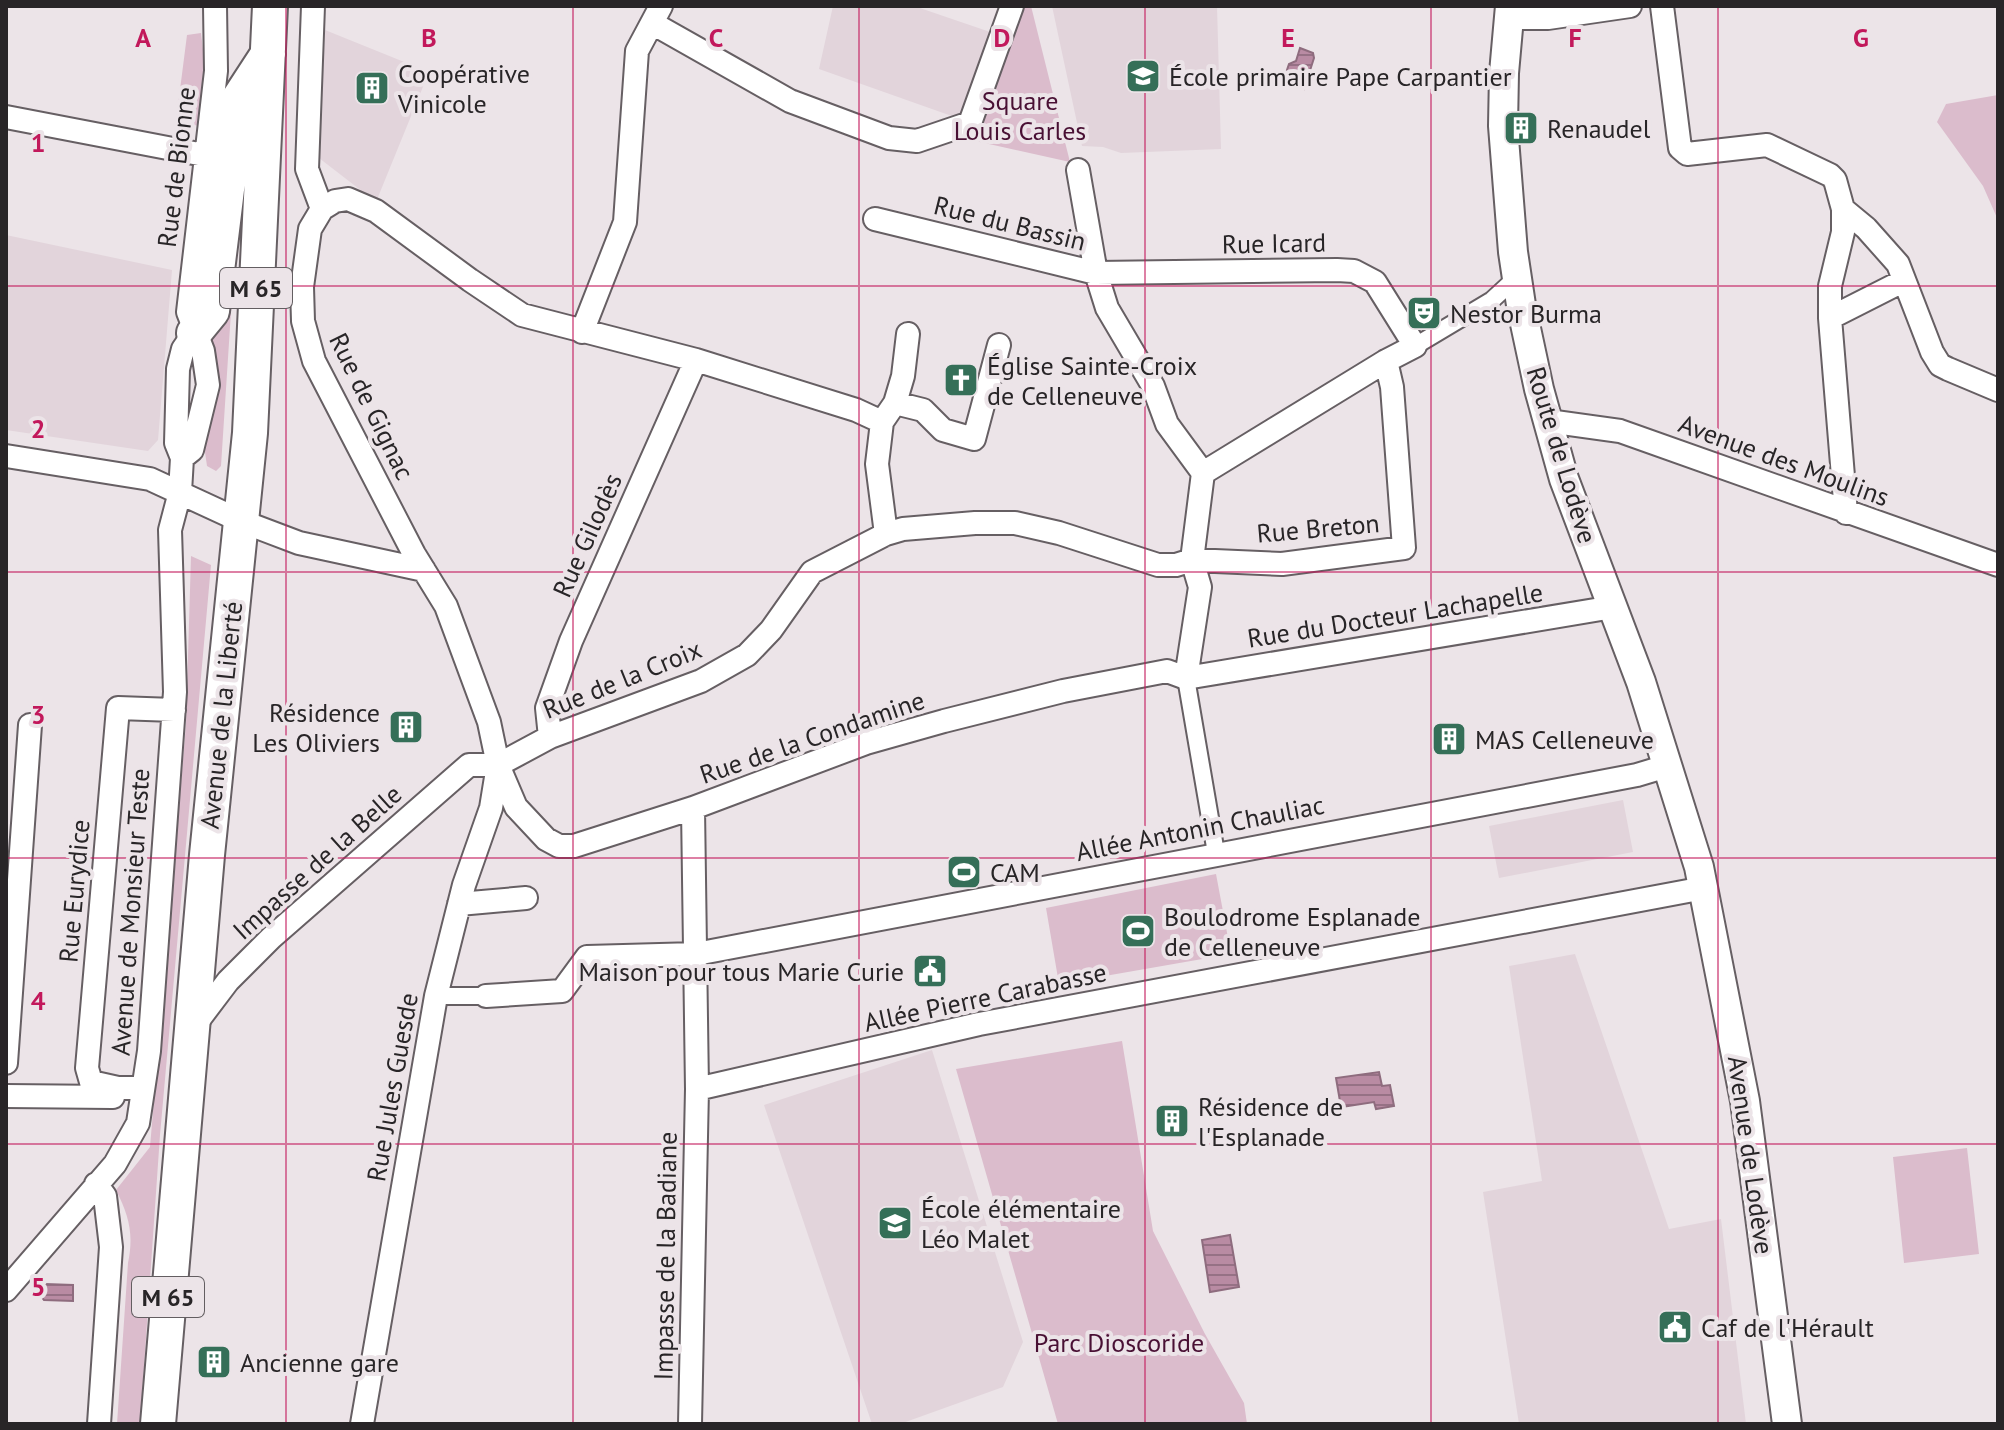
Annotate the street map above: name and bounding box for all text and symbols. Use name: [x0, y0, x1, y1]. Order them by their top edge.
text: A: [135, 21, 151, 54]
text: B: [421, 21, 437, 54]
text: C: [709, 21, 723, 54]
text: D: [994, 21, 1010, 54]
text: E: [1281, 21, 1295, 54]
text: F: [1568, 21, 1582, 54]
text: G: [1853, 21, 1869, 54]
place label: Coopérative Vinicole: [397, 57, 530, 120]
school or university icon: École primaire Pape Carpantier: [1124, 57, 1162, 95]
place label: École primaire Pape Carpantier: [1169, 60, 1512, 93]
building icon: Coopérative Vinicole: [353, 69, 391, 107]
park label: Square Louis Carles: [954, 84, 1086, 147]
street label: Rue de Bionne: [150, 85, 202, 249]
building icon: Renaudel: [1502, 109, 1540, 147]
place label: Renaudel: [1547, 112, 1651, 145]
text: 1: [31, 126, 45, 159]
street label: Rue du Bassin: [931, 188, 1089, 258]
street label: Rue Icard: [1222, 226, 1326, 260]
road number: M 65: [220, 268, 292, 308]
theatre icon: Nestor Burma: [1405, 294, 1443, 332]
place label: Nestor Burma: [1450, 297, 1602, 330]
street label: Rue de Gignac: [322, 327, 422, 485]
place label: Église Sainte-Croix de Celleneuve: [987, 349, 1197, 412]
church icon: Église Sainte-Croix de Celleneuve: [942, 361, 980, 399]
street label: Route de Lodève: [1519, 363, 1605, 547]
street label: Avenue des Moulins: [1674, 407, 1894, 513]
text: 2: [31, 412, 45, 445]
street label: Rue Gilodès: [545, 468, 629, 602]
street label: Rue Breton: [1255, 506, 1381, 550]
street label: Rue du Docteur Lachapelle: [1245, 575, 1545, 655]
street label: Avenue de la Liberté: [193, 600, 249, 830]
street label: Rue de la Croix: [538, 632, 706, 726]
street label: Rue de la Condamine: [695, 683, 929, 791]
place label: Résidence Les Oliviers: [252, 696, 380, 759]
text: 3: [31, 698, 45, 731]
building icon: Résidence Les Oliviers: [387, 708, 425, 746]
building icon: MAS Celleneuve: [1430, 720, 1468, 758]
place label: MAS Celleneuve: [1475, 723, 1654, 756]
street label: Avenue de Monsieur Teste: [103, 767, 157, 1057]
street label: Impasse de la Belle: [226, 777, 408, 947]
street label: Allée Antonin Chauliac: [1073, 788, 1327, 868]
street label: Rue Eurydice: [51, 818, 97, 964]
sports icon: CAM: [945, 853, 983, 891]
place label: CAM: [990, 856, 1040, 889]
place label: Boulodrome Esplanade de Celleneuve: [1164, 900, 1420, 963]
sports icon: Boulodrome Esplanade de Celleneuve: [1119, 912, 1157, 950]
public building icon: Maison pour tous Marie Curie: [911, 952, 949, 990]
place label: Maison pour tous Marie Curie: [579, 955, 904, 988]
street label: Allée Pierre Carabasse: [861, 955, 1109, 1039]
text: 4: [31, 984, 46, 1017]
street label: Rue Jules Guesde: [359, 990, 425, 1184]
street label: Avenue de Lodève: [1721, 1054, 1781, 1256]
place label: Résidence de l'Esplanade: [1198, 1090, 1343, 1153]
building icon: Résidence de l'Esplanade: [1153, 1102, 1191, 1140]
street label: Impasse de la Badiane: [646, 1131, 684, 1381]
place label: École élémentaire Léo Malet: [921, 1192, 1121, 1255]
school or university icon: École élémentaire Léo Malet: [876, 1204, 914, 1242]
text: 5: [31, 1270, 45, 1303]
road number: M 65: [132, 1277, 204, 1317]
public building icon: Caf de l'Hérault: [1656, 1308, 1694, 1346]
place label: Caf de l'Hérault: [1701, 1311, 1874, 1344]
park label: Parc Dioscoride: [1034, 1326, 1204, 1359]
building icon: Ancienne gare: [195, 1343, 233, 1381]
place label: Ancienne gare: [240, 1346, 399, 1379]

